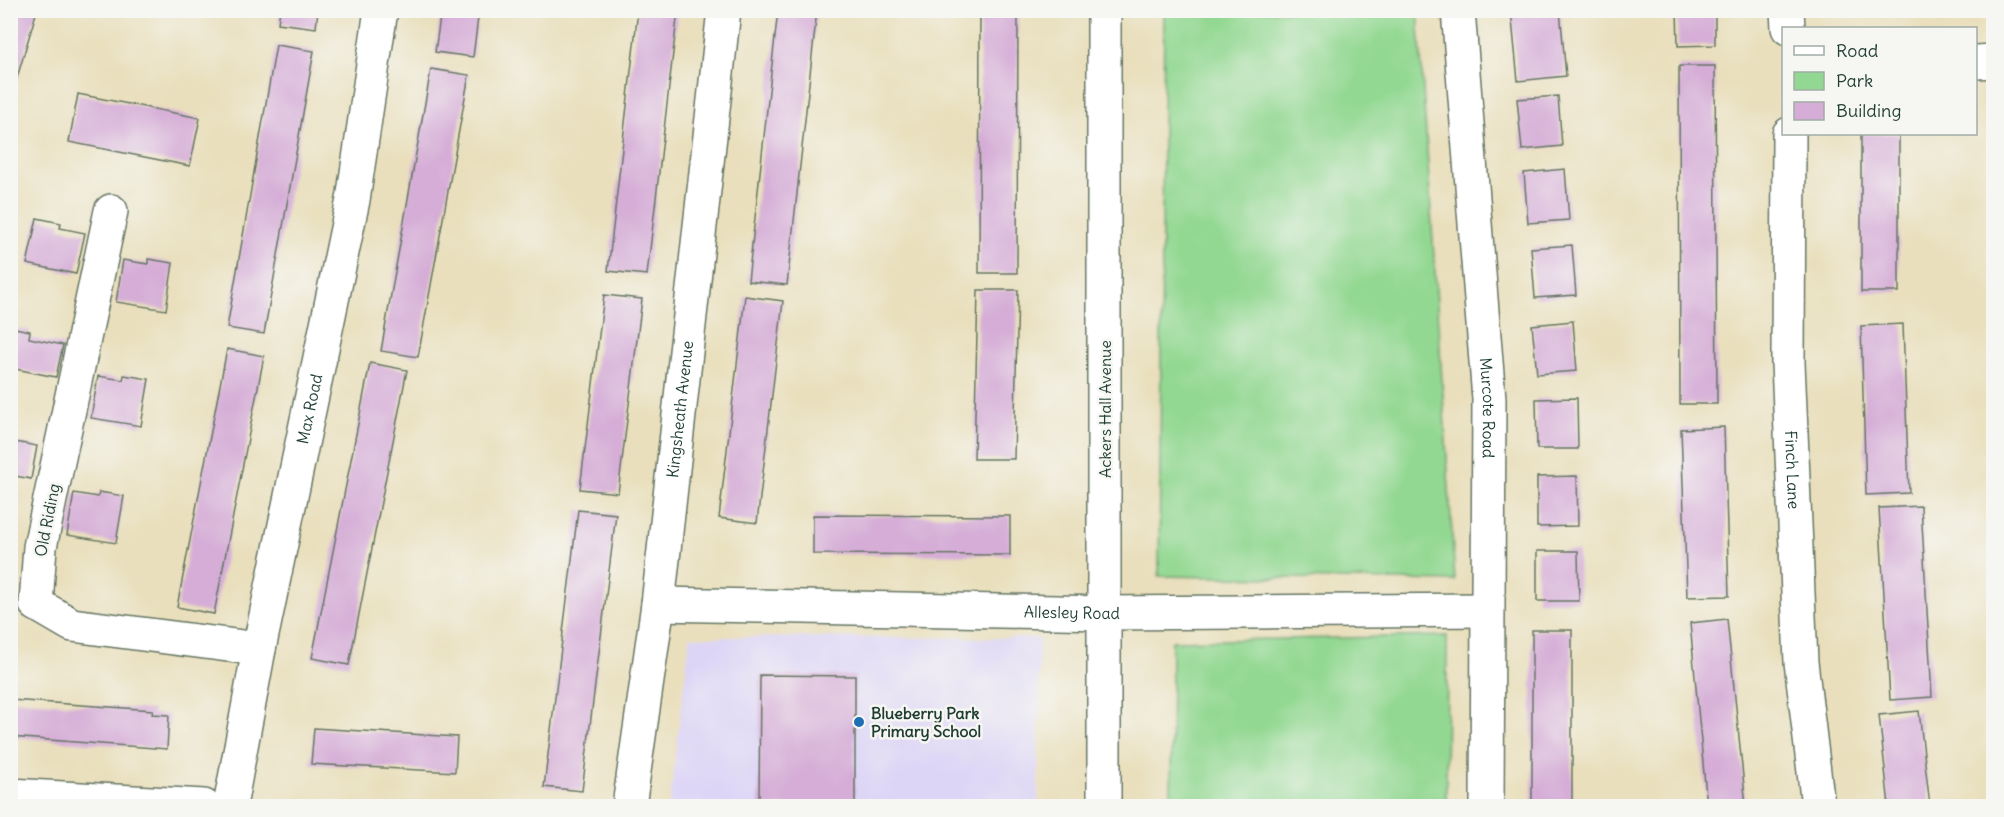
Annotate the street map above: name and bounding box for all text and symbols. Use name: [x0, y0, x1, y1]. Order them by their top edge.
legend: [1782, 27, 1977, 135]
text: Road: [1836, 39, 1879, 62]
text: Park: [1836, 69, 1873, 92]
text: Building: [1836, 99, 1901, 122]
street label: Kingsheath Avenue: [662, 340, 697, 479]
street label: Ackers Hall Avenue: [1095, 340, 1115, 478]
street label: Murcote Road: [1476, 357, 1499, 458]
street label: Max Road: [292, 372, 326, 446]
street label: Finch Lane: [1781, 430, 1804, 510]
street label: Old Riding: [30, 482, 64, 558]
street label: Allesley Road: [1024, 601, 1120, 623]
place label: Blueberry Park Primary School: [871, 703, 981, 742]
marker: Blueberry Park Primary School: [852, 715, 866, 729]

